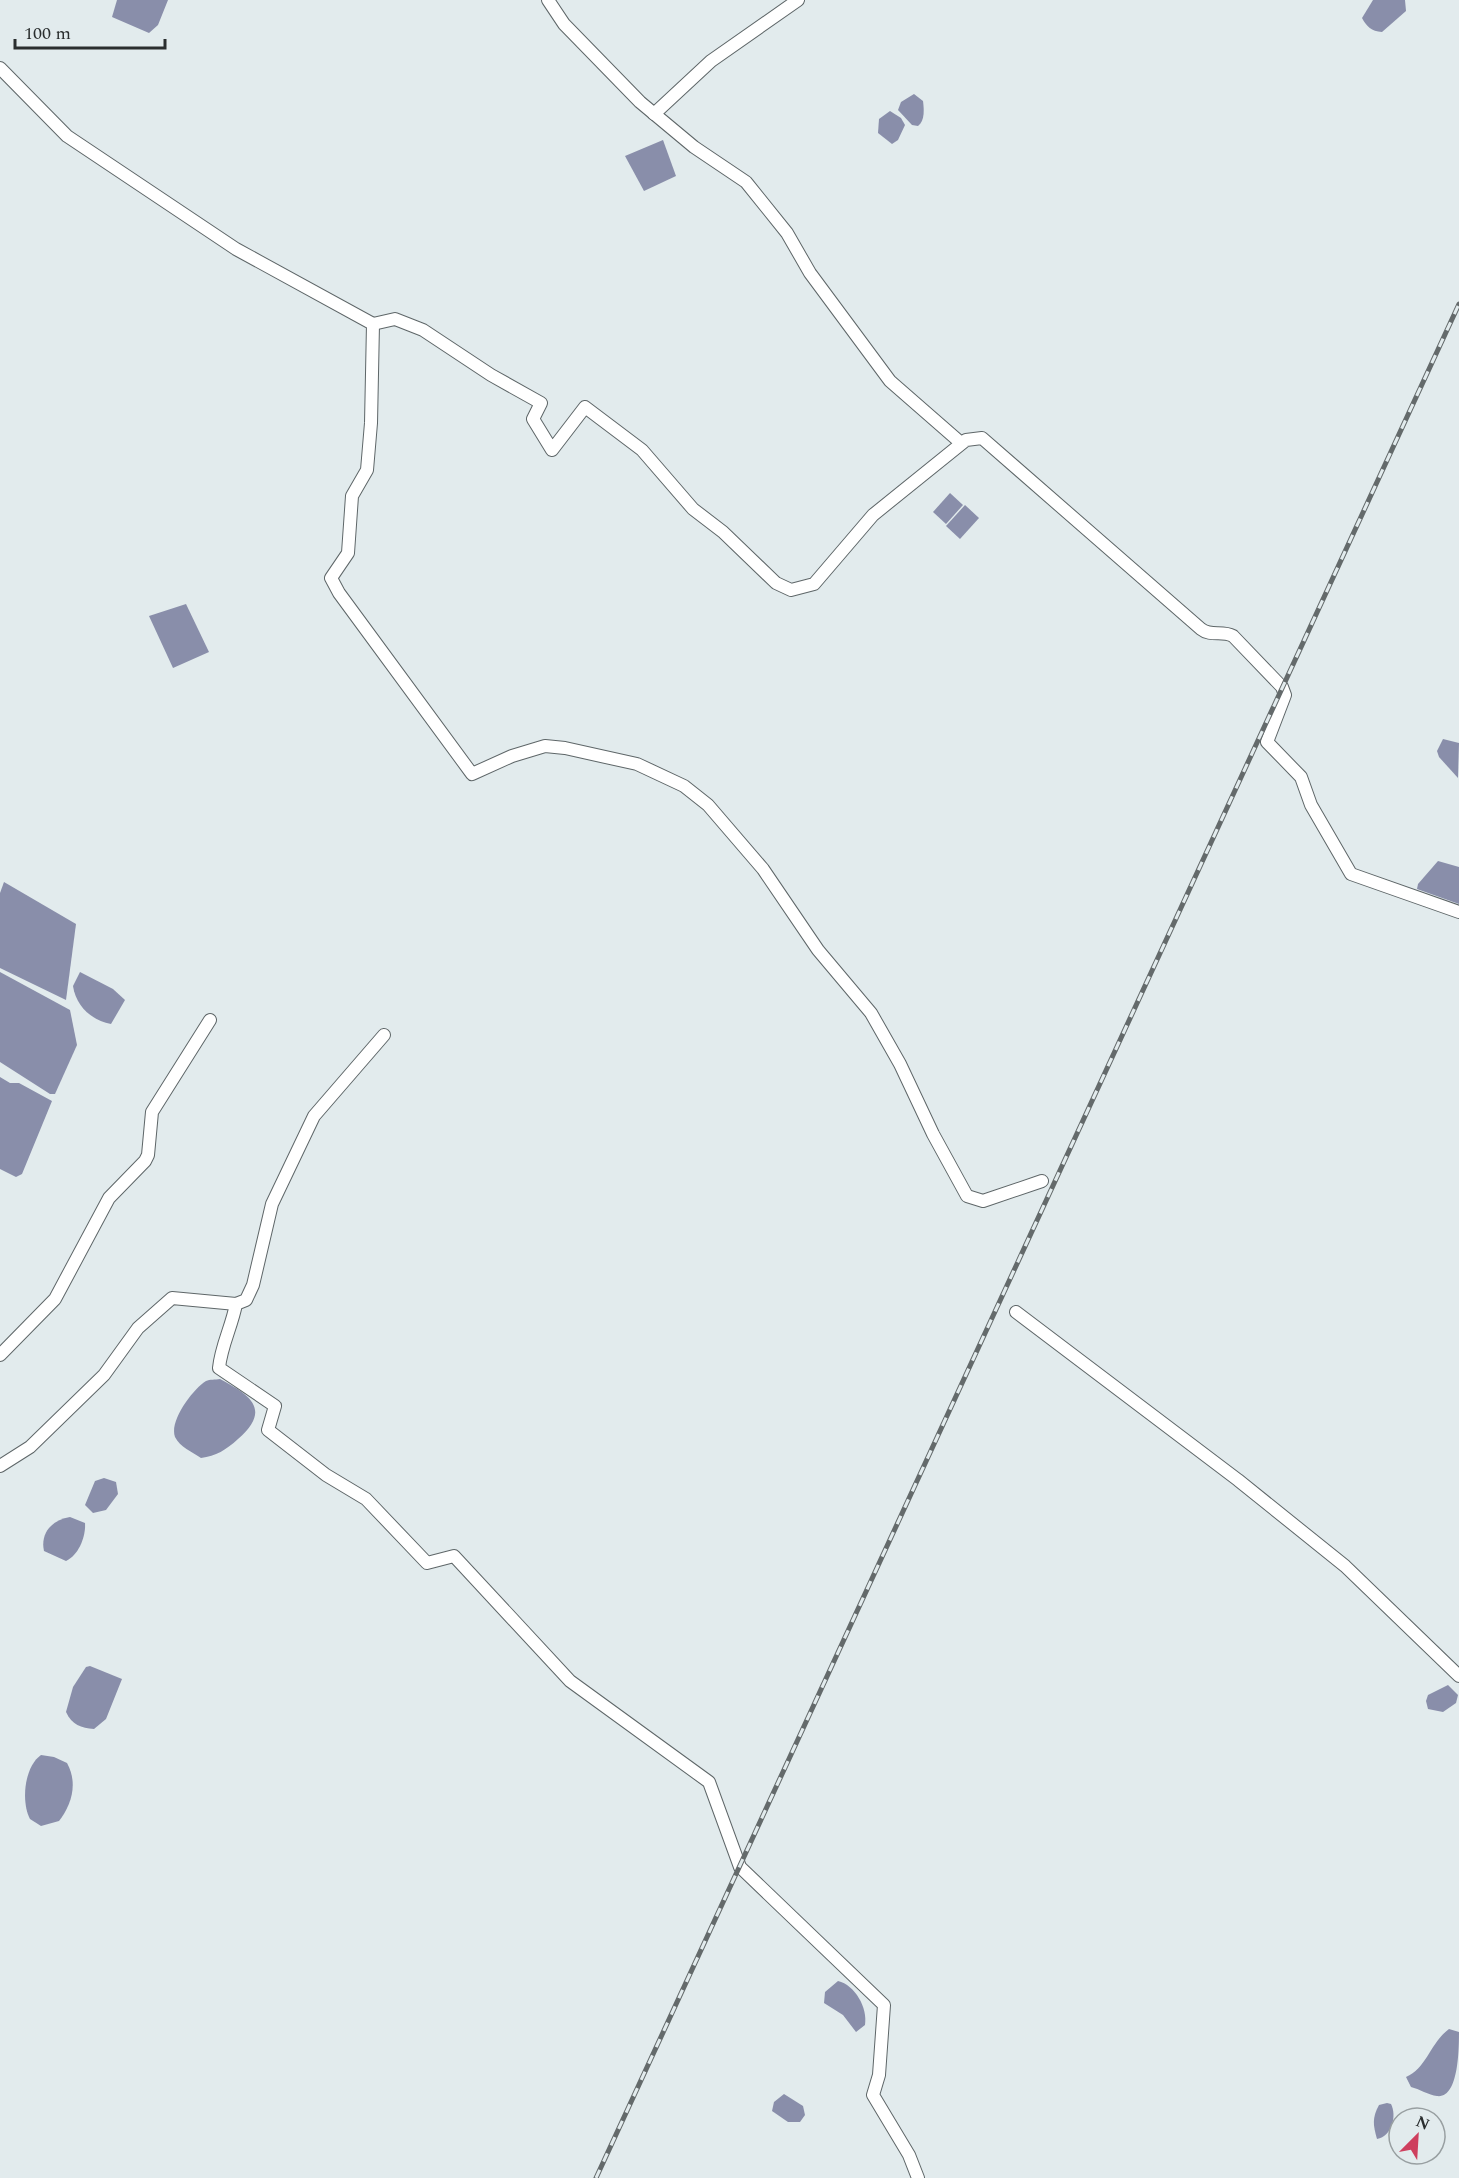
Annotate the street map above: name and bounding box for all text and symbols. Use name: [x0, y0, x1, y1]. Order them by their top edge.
scale bar: [15, 12, 165, 50]
text: 100 m: [24, 20, 71, 47]
north arrow: [1387, 2106, 1447, 2166]
text: N: [1412, 2110, 1434, 2137]

